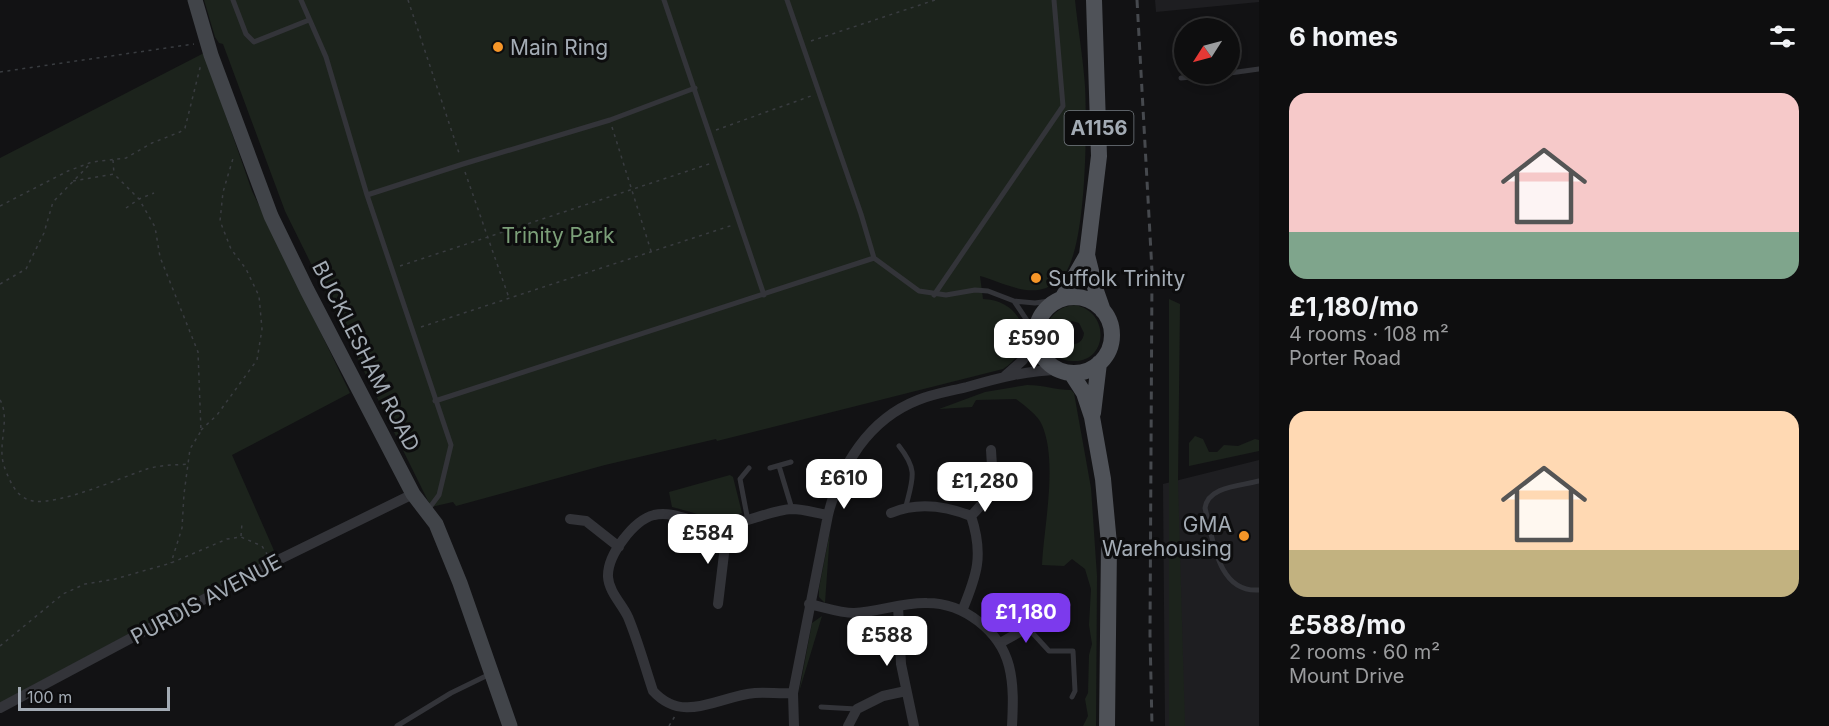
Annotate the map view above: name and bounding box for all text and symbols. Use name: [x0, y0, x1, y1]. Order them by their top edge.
north arrow: [1174, 18, 1240, 84]
map controls: [1174, 18, 1240, 84]
icon: filters: [1766, 20, 1799, 53]
text: 6 homes: [1289, 21, 1398, 52]
place label: Main Ring: [510, 35, 608, 60]
marker: Main Ring: [491, 40, 505, 54]
road number: A1156: [1064, 111, 1134, 145]
icon: home: [1490, 132, 1598, 240]
park label: Trinity Park: [501, 223, 615, 248]
street label: BUCKLESHAM ROAD: [307, 257, 425, 455]
place label: Suffolk Trinity: [1048, 266, 1186, 291]
marker: Suffolk Trinity: [1029, 271, 1043, 285]
text: £1,180/mo: [1289, 291, 1419, 322]
pin: £590: [998, 319, 1070, 370]
text: 4 rooms · 108 m²: [1289, 322, 1449, 346]
text: £590: [1008, 326, 1060, 350]
text: Porter Road: [1289, 346, 1401, 370]
icon: home: [1490, 450, 1598, 558]
pin: £610: [808, 459, 880, 510]
pin: £1,280: [936, 462, 1034, 513]
text: £610: [820, 466, 868, 490]
text: £1,280: [951, 469, 1019, 493]
place label: GMA Warehousing: [1102, 512, 1232, 561]
pin: £584: [672, 514, 744, 565]
text: £584: [682, 521, 734, 545]
marker: GMA Warehousing: [1237, 529, 1251, 543]
street label: PURDIS AVENUE: [126, 549, 286, 649]
pin: £1,180: [977, 593, 1075, 644]
text: £1,180: [995, 600, 1057, 624]
text: £588/mo: [1289, 609, 1406, 640]
pin: £588: [851, 616, 923, 667]
text: £588: [861, 623, 913, 647]
text: 2 rooms · 60 m²: [1289, 640, 1440, 664]
text: Mount Drive: [1289, 664, 1405, 688]
scale bar: [18, 684, 170, 712]
text: 100 m: [27, 687, 72, 707]

